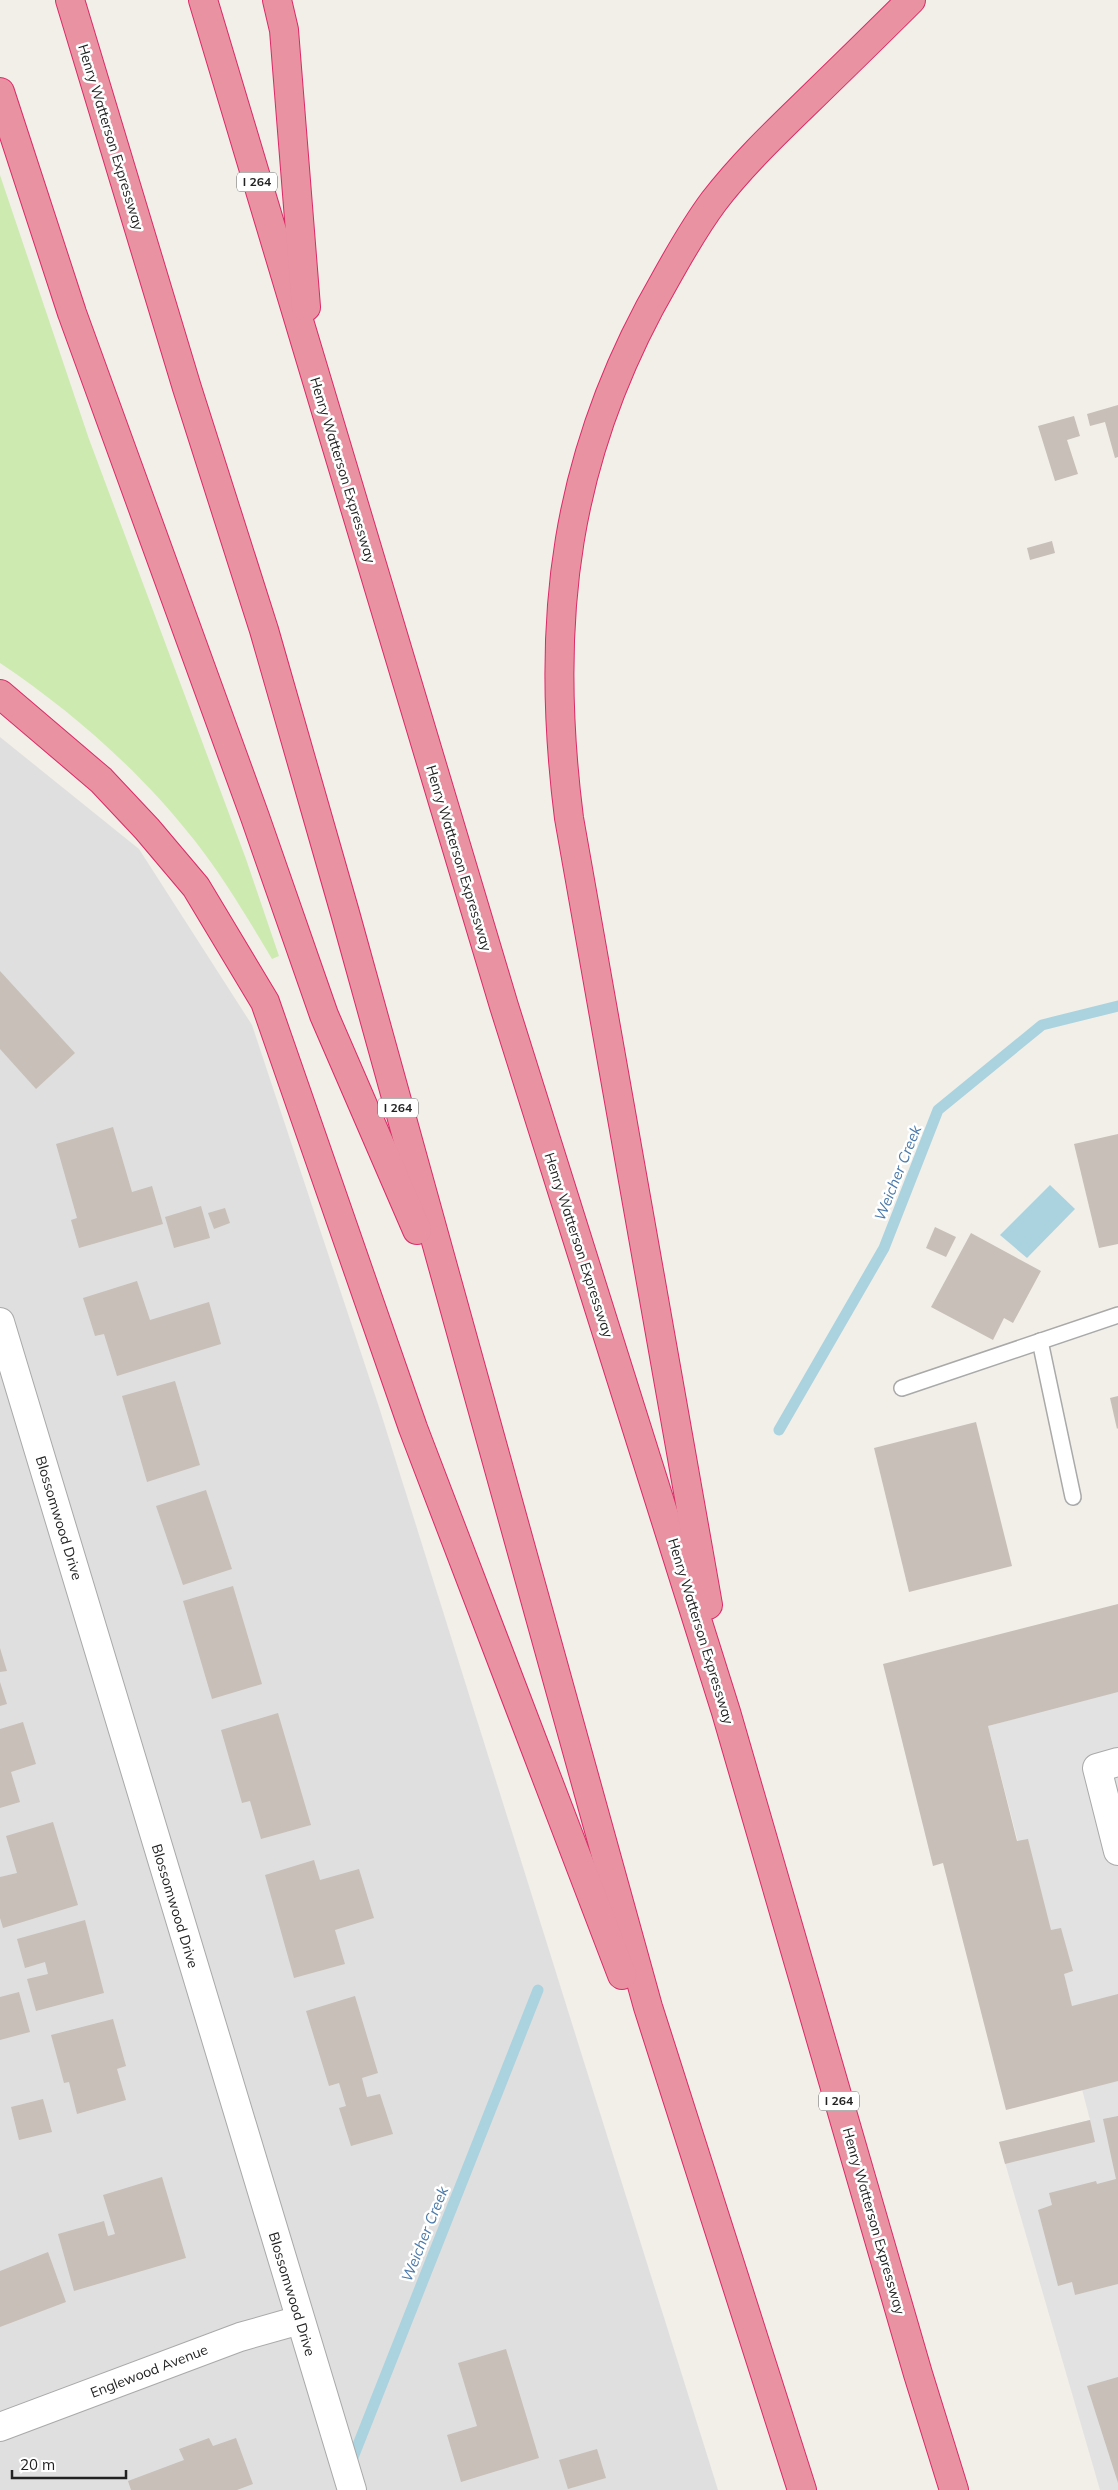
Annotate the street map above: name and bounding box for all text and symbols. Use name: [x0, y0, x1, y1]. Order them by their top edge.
street label: Henry Watterson Expressway: [74, 42, 148, 233]
road number: I 264: [237, 172, 277, 192]
street label: Henry Watterson Expressway: [306, 375, 380, 566]
street label: Henry Watterson Expressway: [422, 763, 496, 954]
road number: I 264: [378, 1098, 418, 1118]
water label: Weicher Creek: [870, 1121, 926, 1223]
street label: Henry Watterson Expressway: [541, 1150, 618, 1340]
street label: Blossomwood Drive: [32, 1454, 86, 1582]
street label: Henry Watterson Expressway: [664, 1536, 738, 1727]
street label: Blossomwood Drive: [148, 1842, 202, 1970]
road number: I 264: [819, 2092, 859, 2110]
street label: Henry Watterson Expressway: [839, 2125, 909, 2317]
water label: Weicher Creek: [397, 2182, 453, 2284]
street label: Blossomwood Drive: [265, 2230, 319, 2358]
street label: Englewood Avenue: [88, 2340, 210, 2402]
scale bar: [12, 2448, 126, 2480]
text: 20 m: [20, 2455, 55, 2474]

